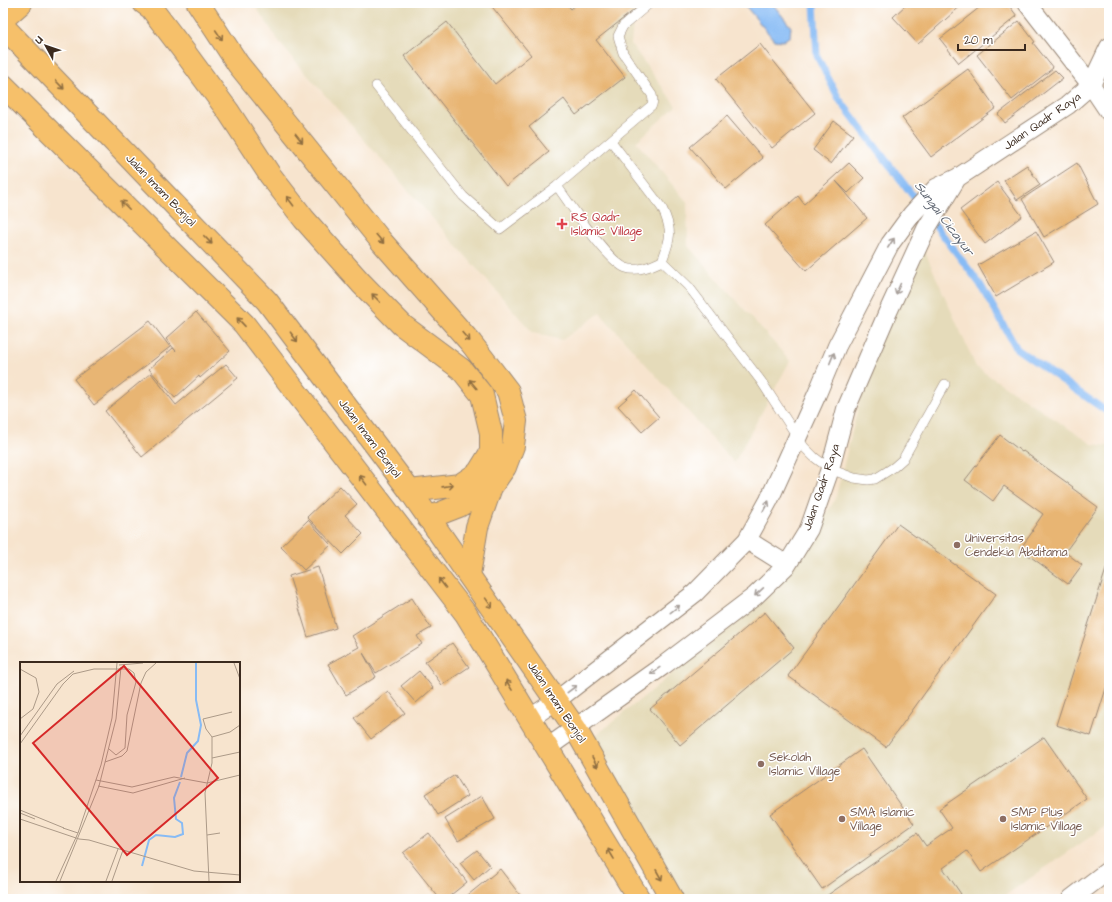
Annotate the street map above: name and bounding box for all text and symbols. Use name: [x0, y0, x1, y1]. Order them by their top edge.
north arrow: [26, 26, 66, 66]
scale bar: [958, 26, 1025, 52]
one-way arrow: [215, 30, 223, 41]
text: 20 m: [964, 32, 993, 49]
text: U: [30, 33, 46, 48]
one-way arrow: [56, 80, 65, 90]
street label: Jalan Qadr Raya: [1000, 88, 1085, 155]
one-way arrow: [294, 133, 303, 144]
street label: Jalan Imam Bonjol: [122, 150, 200, 230]
water label: Sungai Cicayur: [909, 178, 979, 262]
one-way arrow: [286, 196, 294, 207]
one-way arrow: [120, 200, 130, 210]
place label: RS Qadr Islamic Village: [571, 209, 643, 241]
marker: RS Qadr Islamic Village: [556, 218, 568, 230]
one-way arrow: [376, 234, 385, 245]
one-way arrow: [203, 235, 213, 245]
one-way arrow: [887, 238, 895, 249]
one-way arrow: [894, 283, 901, 295]
one-way arrow: [371, 293, 381, 303]
one-way arrow: [236, 317, 246, 327]
one-way arrow: [290, 332, 298, 343]
one-way arrow: [461, 332, 471, 342]
one-way arrow: [828, 353, 836, 365]
one-way arrow: [469, 379, 478, 390]
street label: Jalan Imam Bonjol: [334, 395, 405, 481]
street label: Jalan Qadr Raya: [799, 441, 845, 533]
one-way arrow: [359, 475, 367, 486]
one-way arrow: [442, 482, 455, 490]
one-way arrow: [762, 500, 770, 512]
place label: Universitas Cendekia Abditama: [965, 530, 1068, 561]
marker: Universitas Cendekia Abditama: [952, 540, 962, 550]
one-way arrow: [438, 578, 446, 589]
one-way arrow: [754, 587, 764, 597]
one-way arrow: [485, 597, 493, 608]
one-way arrow: [669, 604, 680, 613]
street label: Jalan Imam Bonjol: [523, 658, 590, 746]
inset map: [20, 662, 240, 882]
one-way arrow: [650, 667, 661, 675]
one-way arrow: [504, 679, 512, 691]
one-way arrow: [566, 684, 577, 693]
place label: Sekolah Islamic Village: [769, 749, 841, 781]
one-way arrow: [591, 756, 599, 768]
marker: Sekolah Islamic Village: [756, 759, 766, 769]
place label: SMA Islamic Village: [850, 804, 915, 836]
place label: SMP Plus Islamic Village: [1011, 804, 1083, 836]
marker: SMA Islamic Village: [837, 814, 847, 824]
marker: SMP Plus Islamic Village: [998, 814, 1008, 824]
one-way arrow: [607, 848, 615, 860]
one-way arrow: [655, 869, 663, 881]

